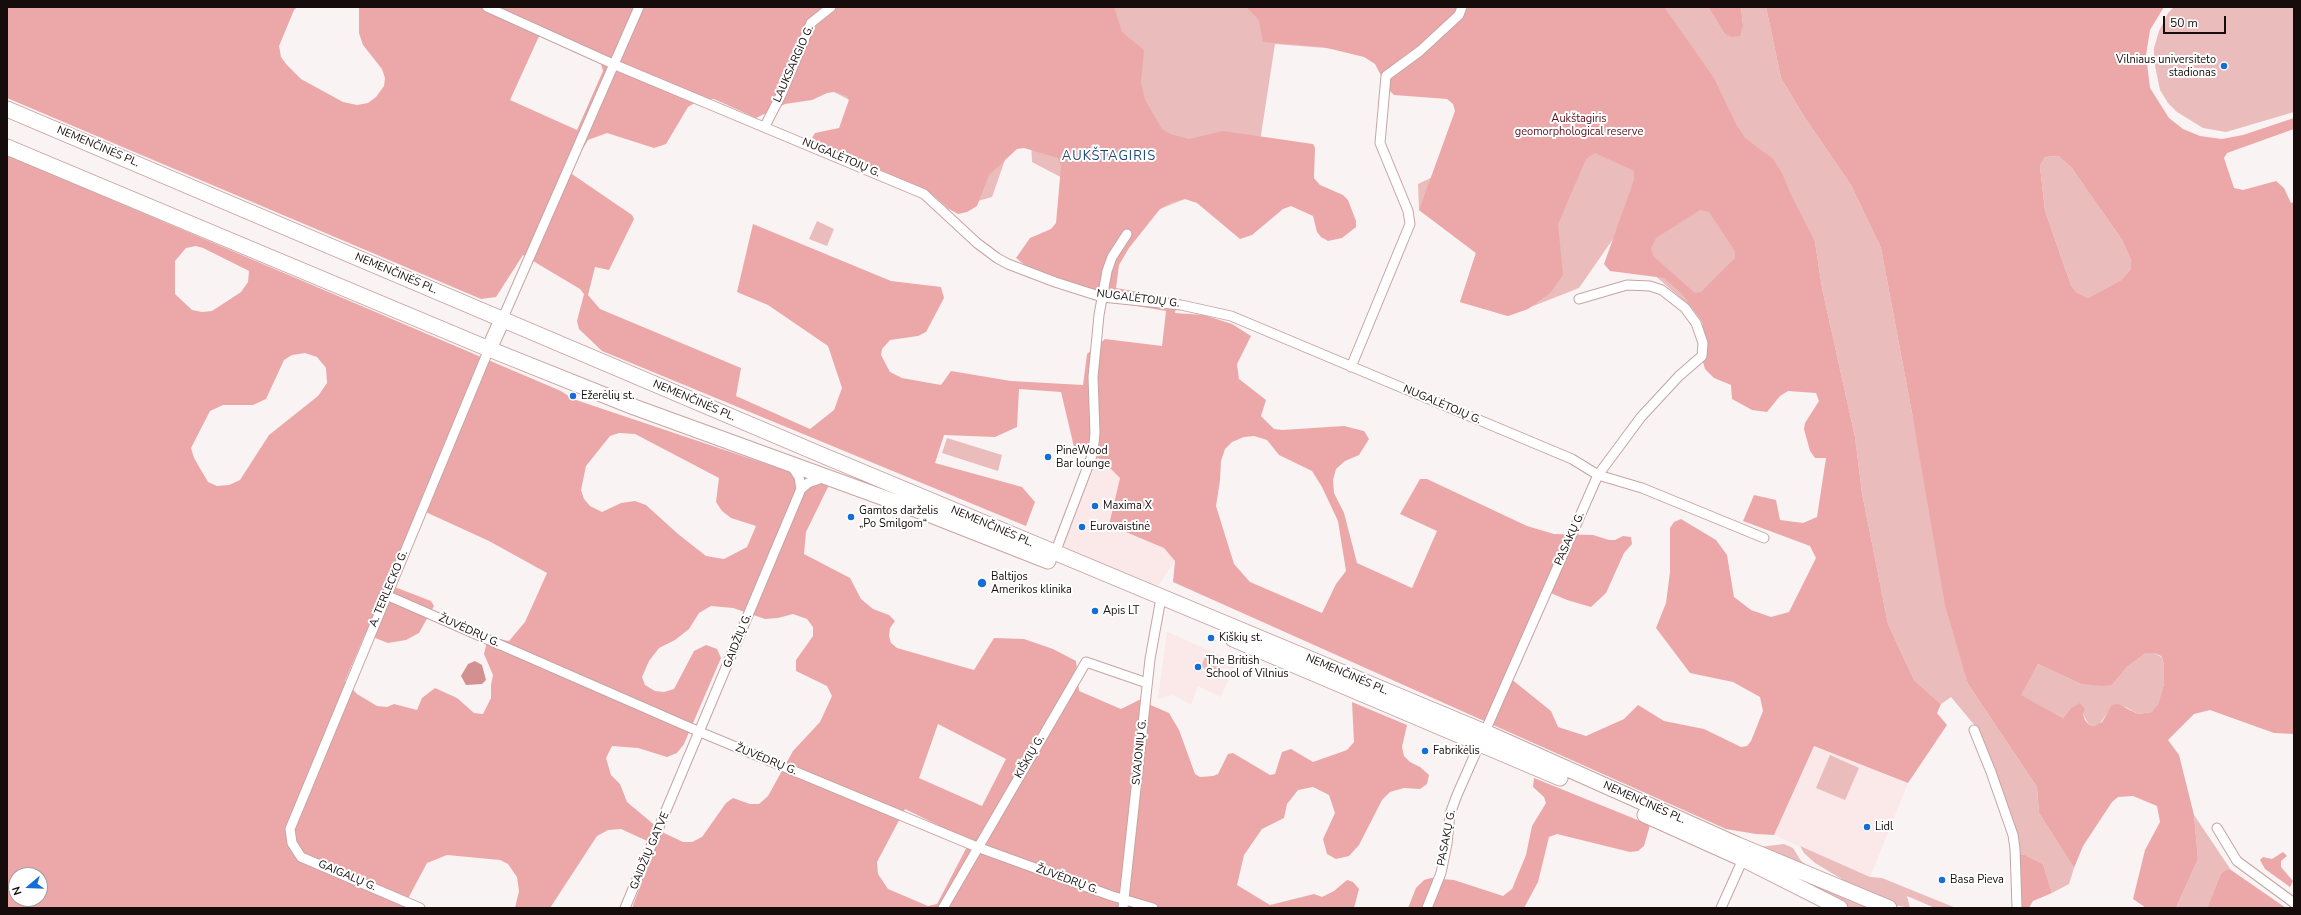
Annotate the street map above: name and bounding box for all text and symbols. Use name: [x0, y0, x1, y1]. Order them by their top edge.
scale bar: [2165, 8, 2228, 34]
text: 50 m: [2170, 15, 2198, 31]
street label: LAUKSARGIO G.: [771, 23, 817, 105]
place label: Vilniaus universiteto stadionas: [2116, 53, 2216, 79]
marker: Vilniaus universiteto stadionas: [2219, 61, 2229, 71]
park label: Aukštagiris geomorphological reserve: [1515, 112, 1643, 138]
street label: NEMENČINĖS PL.: [55, 124, 141, 170]
street label: NUGALĖTOJŲ G.: [800, 136, 882, 180]
district label: AUKŠTAGIRIS: [1062, 149, 1156, 165]
street label: NEMENČINĖS PL.: [353, 251, 439, 297]
street label: NUGALĖTOJŲ G.: [1096, 287, 1180, 311]
street label: NEMENČINĖS PL.: [651, 378, 737, 424]
street label: NUGALĖTOJŲ G.: [1401, 383, 1483, 427]
place label: Ežerėlių st.: [581, 389, 635, 403]
marker: Ežerėlių st.: [568, 391, 578, 401]
place label: PineWood Bar lounge: [1056, 444, 1110, 470]
marker: PineWood Bar lounge: [1043, 452, 1053, 462]
place label: Maxima X: [1103, 499, 1152, 513]
marker: Maxima X: [1090, 501, 1100, 511]
place label: Gamtos darželis „Po Smilgom“: [859, 504, 938, 530]
street label: NEMENČINĖS PL.: [949, 504, 1035, 550]
street label: PASAKŲ G.: [1552, 510, 1588, 568]
marker: Gamtos darželis „Po Smilgom“: [846, 512, 856, 522]
place label: Eurovaistinė: [1090, 520, 1150, 534]
marker: Eurovaistinė: [1077, 522, 1087, 532]
street label: A. TERLECKO G.: [367, 549, 411, 629]
place label: Baltijos Amerikos klinika: [991, 570, 1072, 596]
marker: Baltijos Amerikos klinika: [976, 577, 988, 589]
place label: Apis LT: [1103, 604, 1139, 618]
marker: Apis LT: [1090, 606, 1100, 616]
street label: ŽUVĖDRŲ G.: [436, 612, 502, 650]
street label: GAIDŽIŲ G.: [721, 612, 755, 670]
place label: Kiškių st.: [1219, 631, 1263, 645]
marker: Kiškių st.: [1206, 633, 1216, 643]
street label: NEMENČINĖS PL.: [1304, 652, 1390, 698]
place label: The British School of Vilnius: [1206, 654, 1289, 680]
marker: The British School of Vilnius: [1193, 662, 1203, 672]
street label: SVAJONIŲ G.: [1130, 718, 1150, 786]
street label: KIŠKIŲ G.: [1012, 733, 1048, 781]
street label: ŽUVĖDRŲ G.: [733, 742, 799, 778]
place label: Fabrikėlis: [1433, 744, 1480, 758]
marker: Fabrikėlis: [1420, 746, 1430, 756]
street label: NEMENČINĖS PL.: [1601, 779, 1687, 827]
street label: PASAKŲ G.: [1435, 809, 1459, 867]
street label: GAIDŽIŲ GATVE: [628, 810, 672, 892]
place label: Lidl: [1875, 820, 1893, 834]
marker: Lidl: [1862, 822, 1872, 832]
street label: GAIGALŲ G.: [316, 858, 378, 894]
street label: ŽUVĖDRŲ G.: [1034, 863, 1100, 897]
north arrow: [8, 867, 48, 907]
place label: Basa Pieva: [1950, 873, 2004, 887]
marker: Basa Pieva: [1937, 875, 1947, 885]
text: N: [9, 884, 26, 897]

